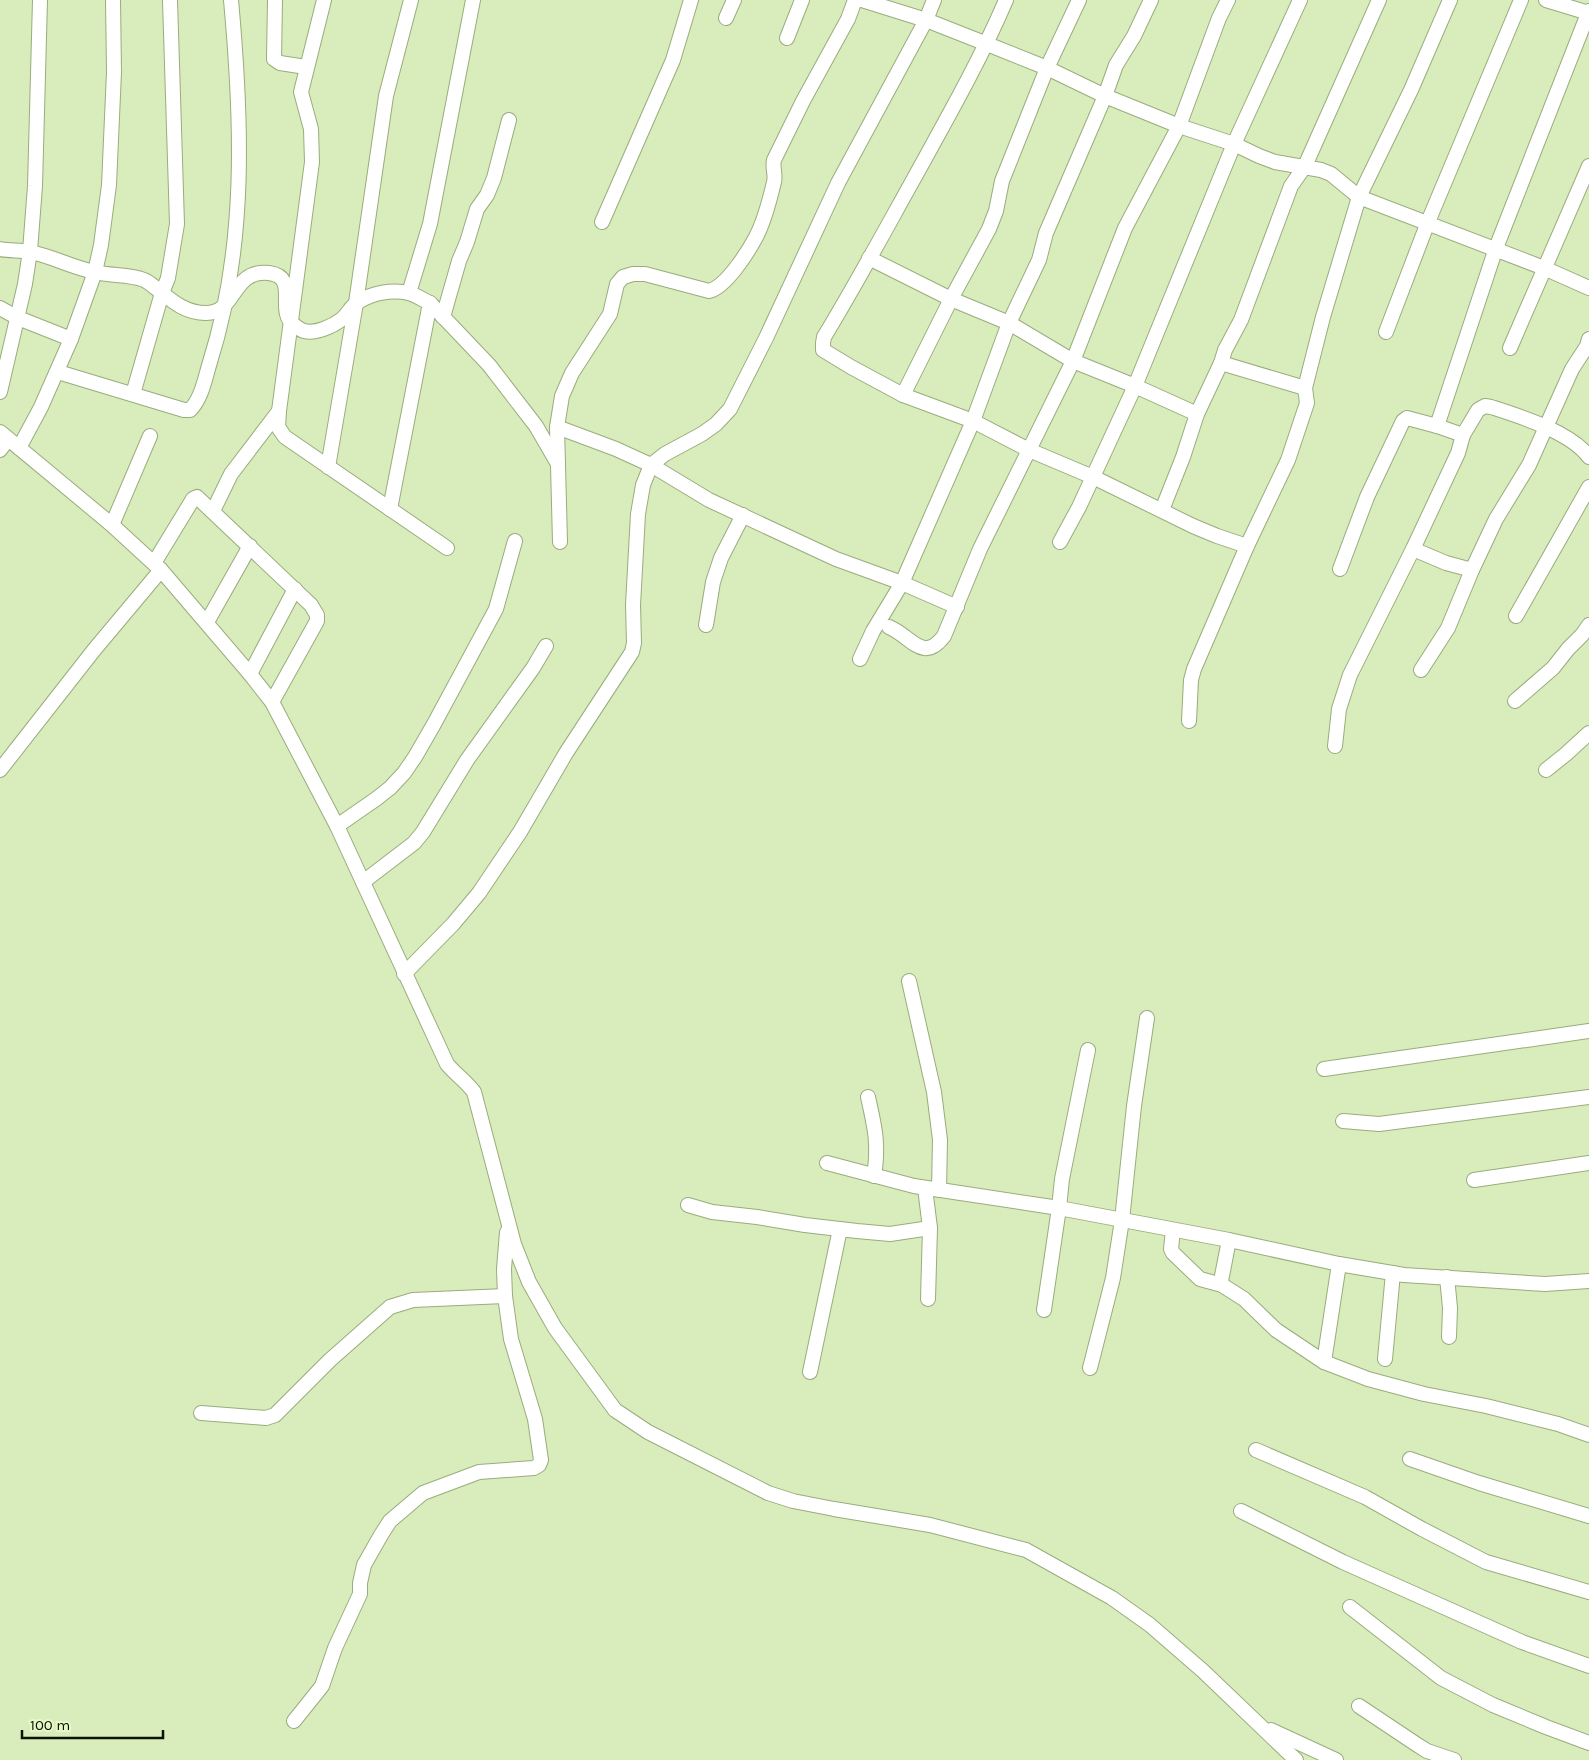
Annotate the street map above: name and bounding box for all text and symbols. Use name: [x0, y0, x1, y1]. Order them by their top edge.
scale bar: [22, 1708, 164, 1740]
text: 100 m: [30, 1716, 70, 1734]

